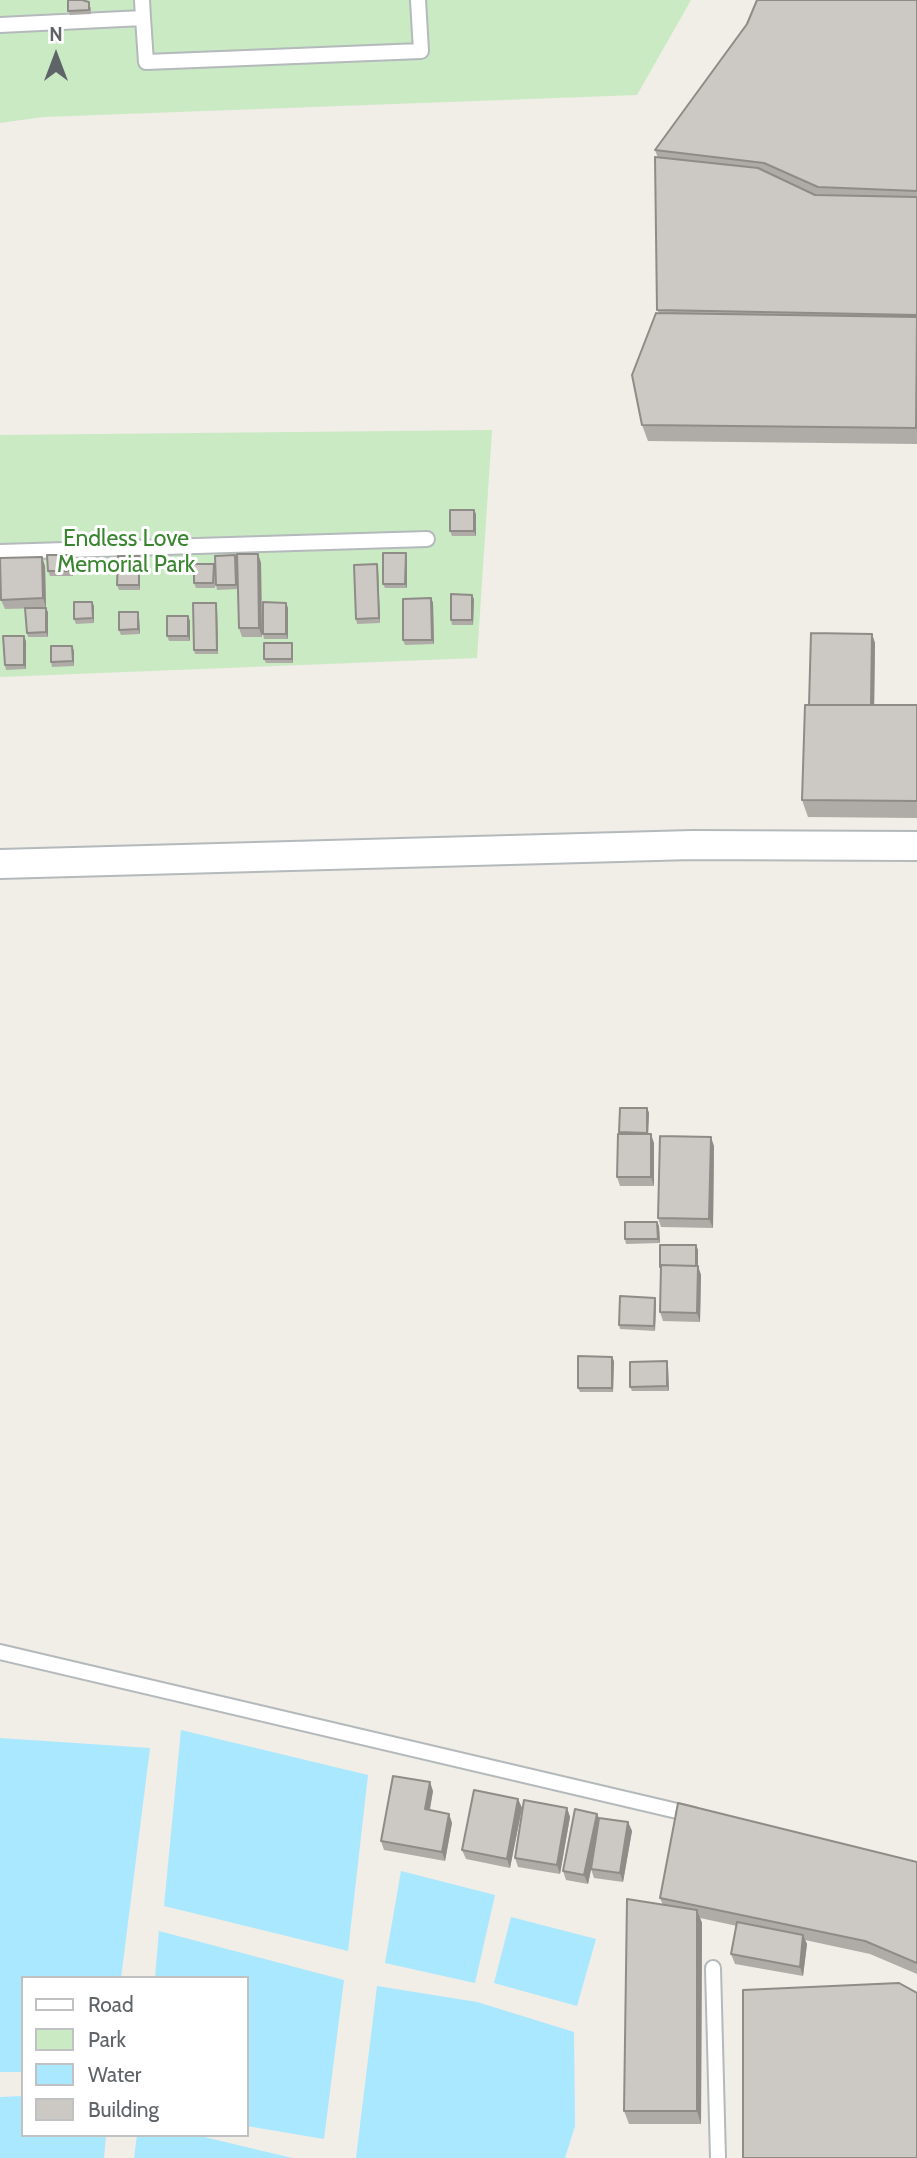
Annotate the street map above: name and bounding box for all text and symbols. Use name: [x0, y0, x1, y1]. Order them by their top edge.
north arrow: [21, 21, 91, 91]
text: N: [49, 23, 63, 46]
park label: Endless Love Memorial Park: [57, 525, 195, 579]
legend: [21, 1976, 248, 2137]
text: Road: [88, 1992, 134, 2017]
text: Park: [88, 2027, 126, 2052]
text: Water: [88, 2062, 141, 2087]
text: Building: [88, 2097, 159, 2122]

